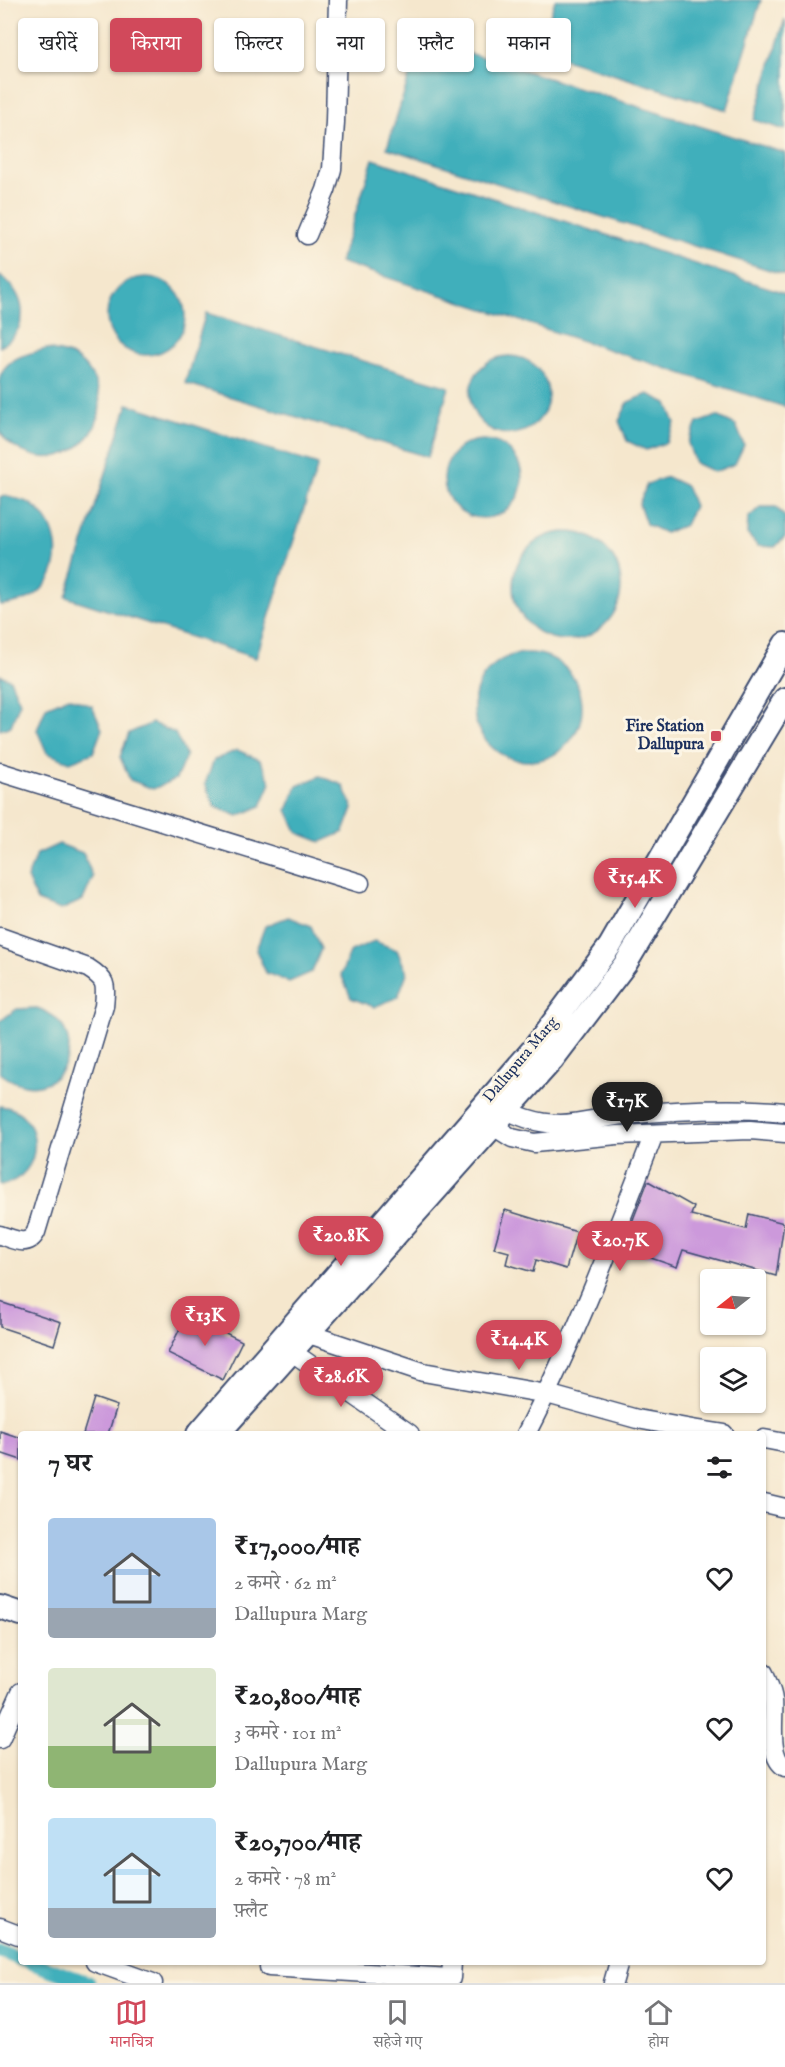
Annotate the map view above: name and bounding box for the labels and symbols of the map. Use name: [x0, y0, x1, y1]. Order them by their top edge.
place label: Fire Station Dallupura: [625, 717, 705, 755]
marker: Fire Station Dallupura: [709, 729, 723, 743]
pin: ₹15.4K: [586, 858, 684, 909]
street label: Dallupura Marg: [479, 1013, 563, 1107]
pin: ₹17K: [591, 1082, 663, 1133]
pin: ₹20.8K: [292, 1216, 390, 1267]
pin: ₹20.7K: [571, 1221, 669, 1272]
north arrow: [700, 1269, 766, 1335]
pin: ₹13K: [169, 1296, 241, 1347]
pin: ₹14.4K: [470, 1320, 568, 1371]
pin: ₹28.6K: [292, 1357, 390, 1408]

